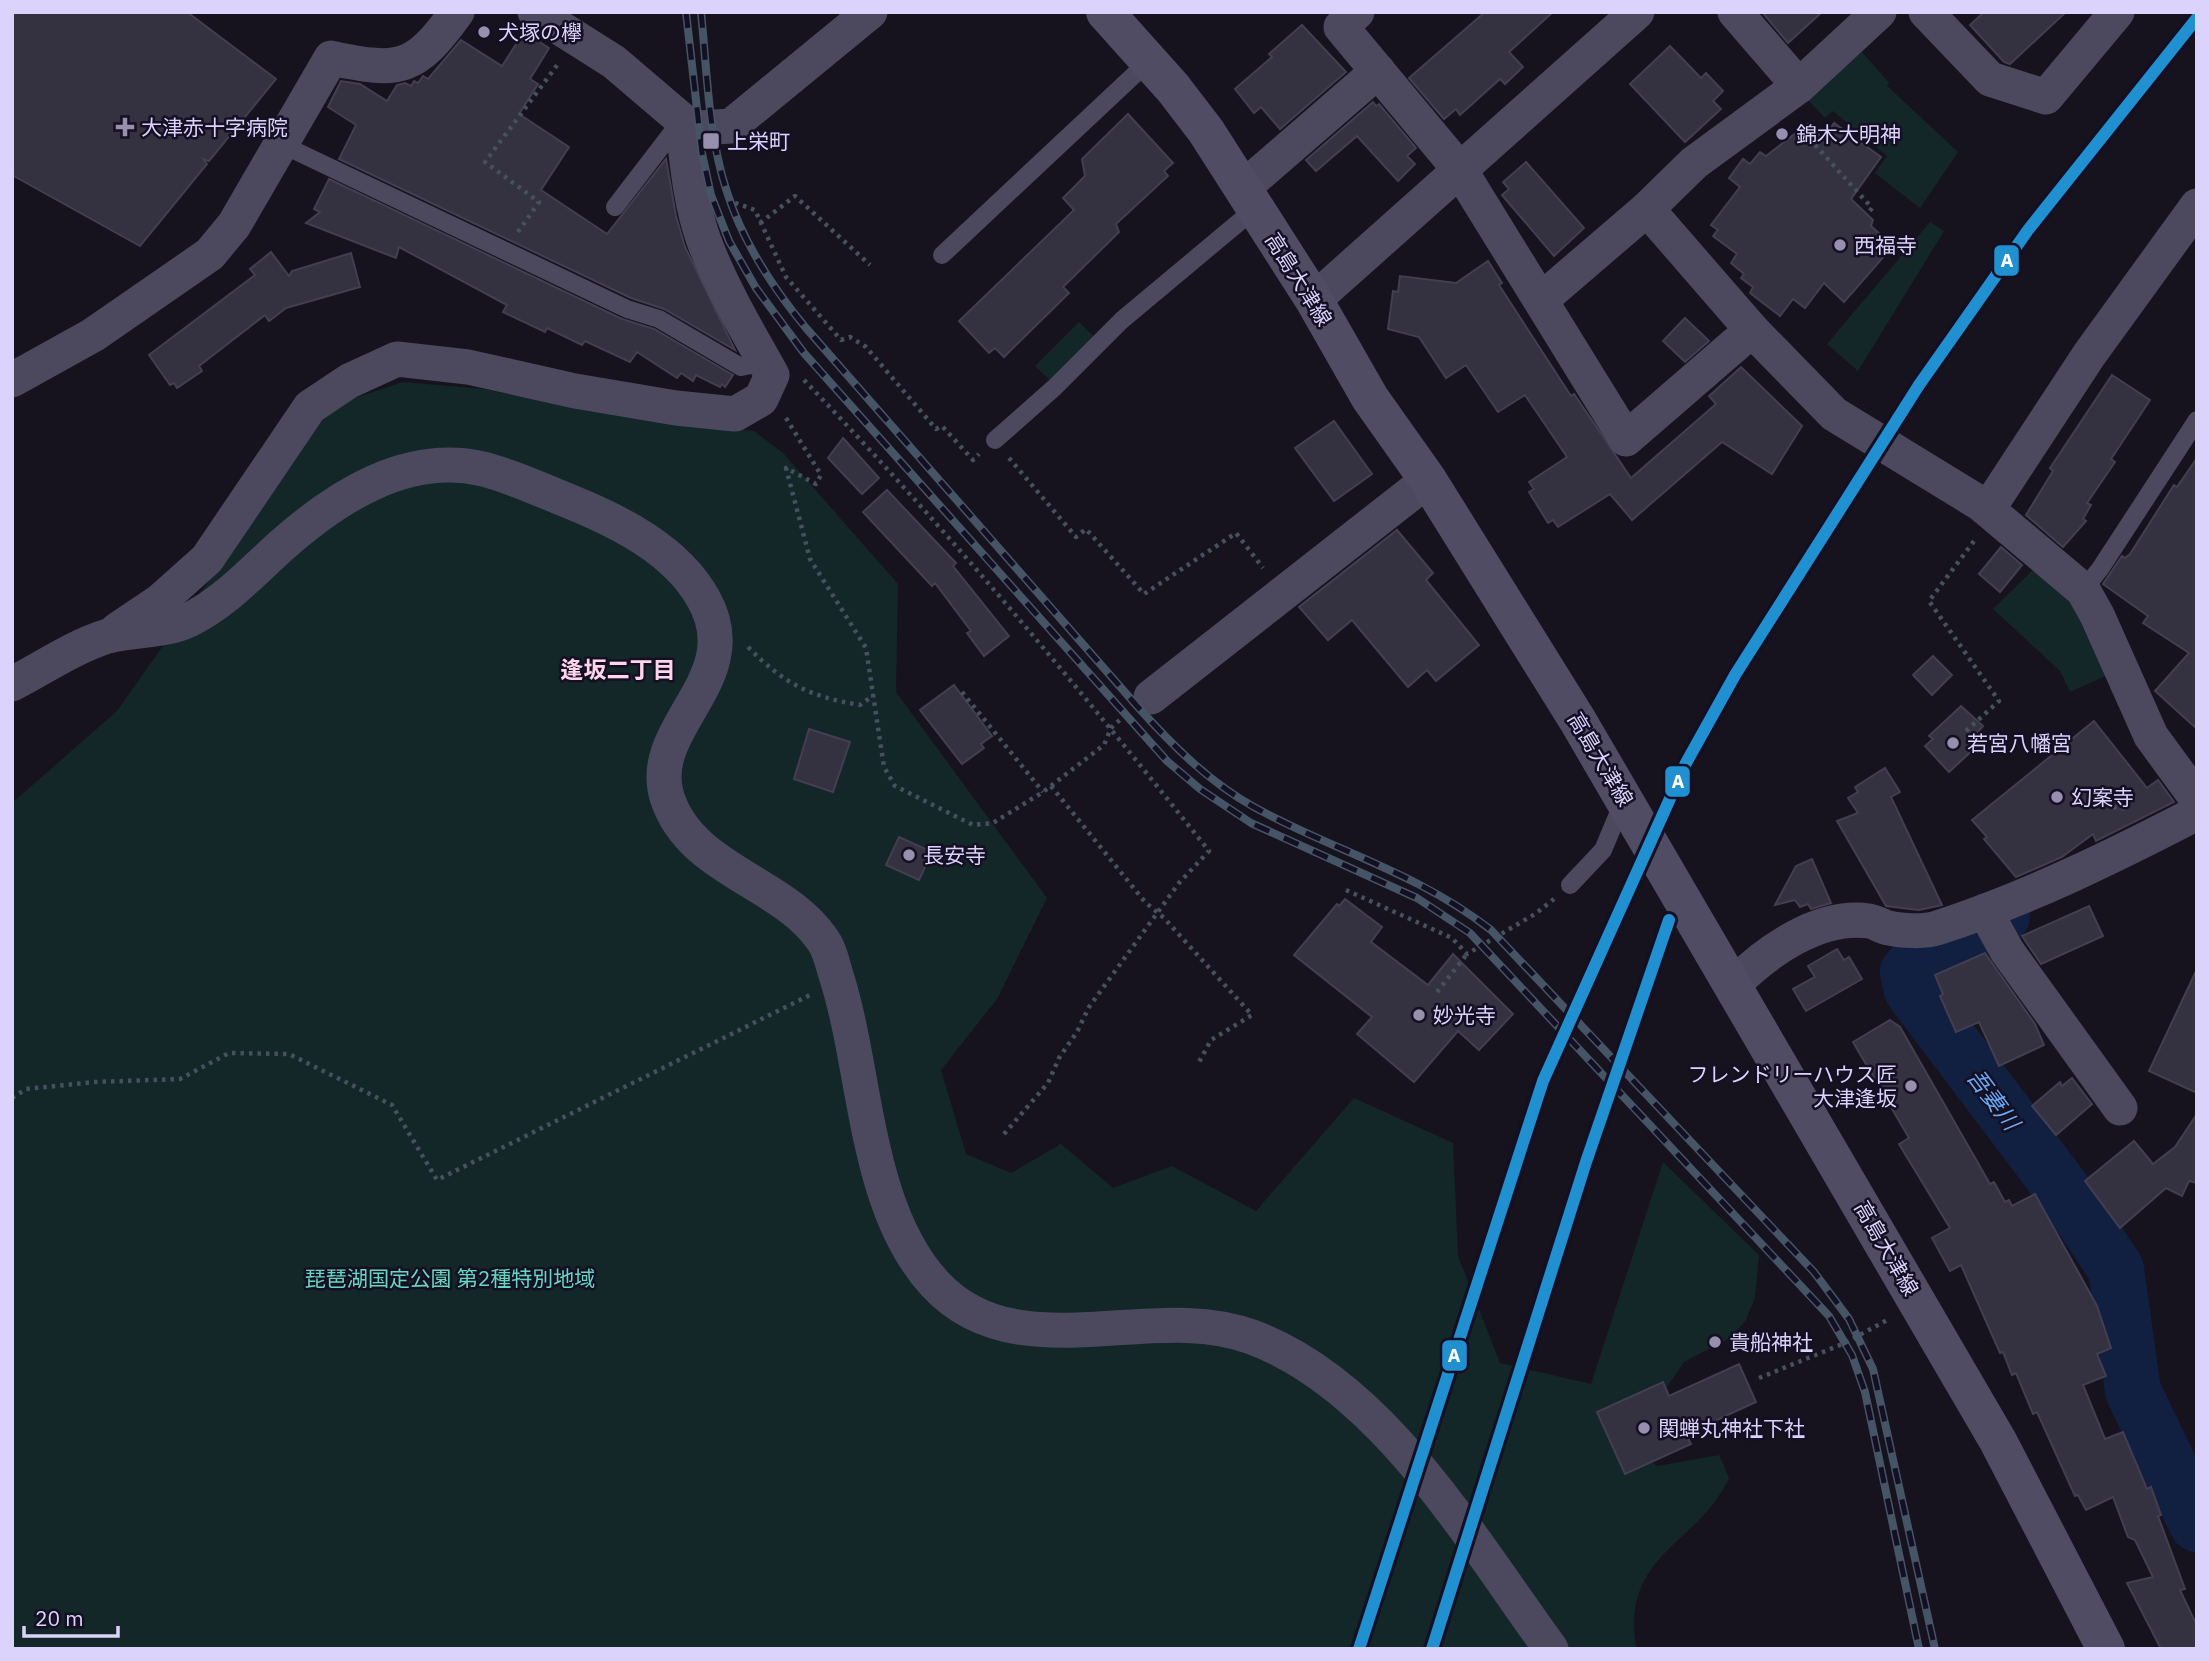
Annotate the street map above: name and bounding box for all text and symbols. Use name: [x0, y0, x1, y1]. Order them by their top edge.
place label: 犬塚の欅: [498, 18, 582, 46]
marker: 犬塚の欅: [476, 24, 492, 40]
place label: 大津赤十字病院: [141, 113, 288, 141]
marker: 大津赤十字病院: [115, 117, 135, 137]
place label: 錦木大明神: [1796, 120, 1901, 148]
marker: 錦木大明神: [1774, 126, 1790, 142]
place label: 上栄町: [727, 127, 790, 155]
marker: 上栄町: [701, 131, 721, 151]
street label: 高島大津線: [1259, 227, 1339, 331]
place label: 西福寺: [1854, 231, 1917, 259]
marker: 西福寺: [1832, 237, 1848, 253]
line badge: A: [1993, 244, 2020, 277]
text: A: [2000, 248, 2014, 272]
district label: 逢坂二丁目: [561, 654, 676, 684]
street label: 高島大津線: [1562, 707, 1640, 811]
place label: 若宮八幡宮: [1967, 729, 2072, 757]
marker: 若宮八幡宮: [1945, 735, 1961, 751]
line badge: A: [1664, 765, 1691, 798]
text: A: [1671, 769, 1685, 793]
place label: 幻案寺: [2071, 783, 2134, 811]
marker: 幻案寺: [2049, 789, 2065, 805]
place label: 長安寺: [923, 841, 986, 869]
marker: 長安寺: [901, 847, 917, 863]
place label: 妙光寺: [1433, 1001, 1496, 1029]
marker: 妙光寺: [1411, 1007, 1427, 1023]
place label: フレンドリーハウス匠 大津逢坂: [1687, 1060, 1897, 1112]
water label: 吾妻川: [1961, 1062, 2029, 1138]
marker: フレンドリーハウス匠 大津逢坂: [1903, 1078, 1919, 1094]
street label: 高島大津線: [1849, 1196, 1925, 1300]
park label: 琵琶湖国定公園 第2種特別地域: [305, 1264, 595, 1292]
place label: 貴船神社: [1729, 1328, 1813, 1356]
marker: 貴船神社: [1707, 1334, 1723, 1350]
line badge: A: [1441, 1339, 1468, 1372]
text: A: [1447, 1343, 1461, 1367]
place label: 関蝉丸神社下社: [1658, 1414, 1805, 1442]
marker: 関蝉丸神社下社: [1636, 1420, 1652, 1436]
scale bar: [24, 1594, 119, 1638]
text: 20 m: [35, 1604, 84, 1632]

